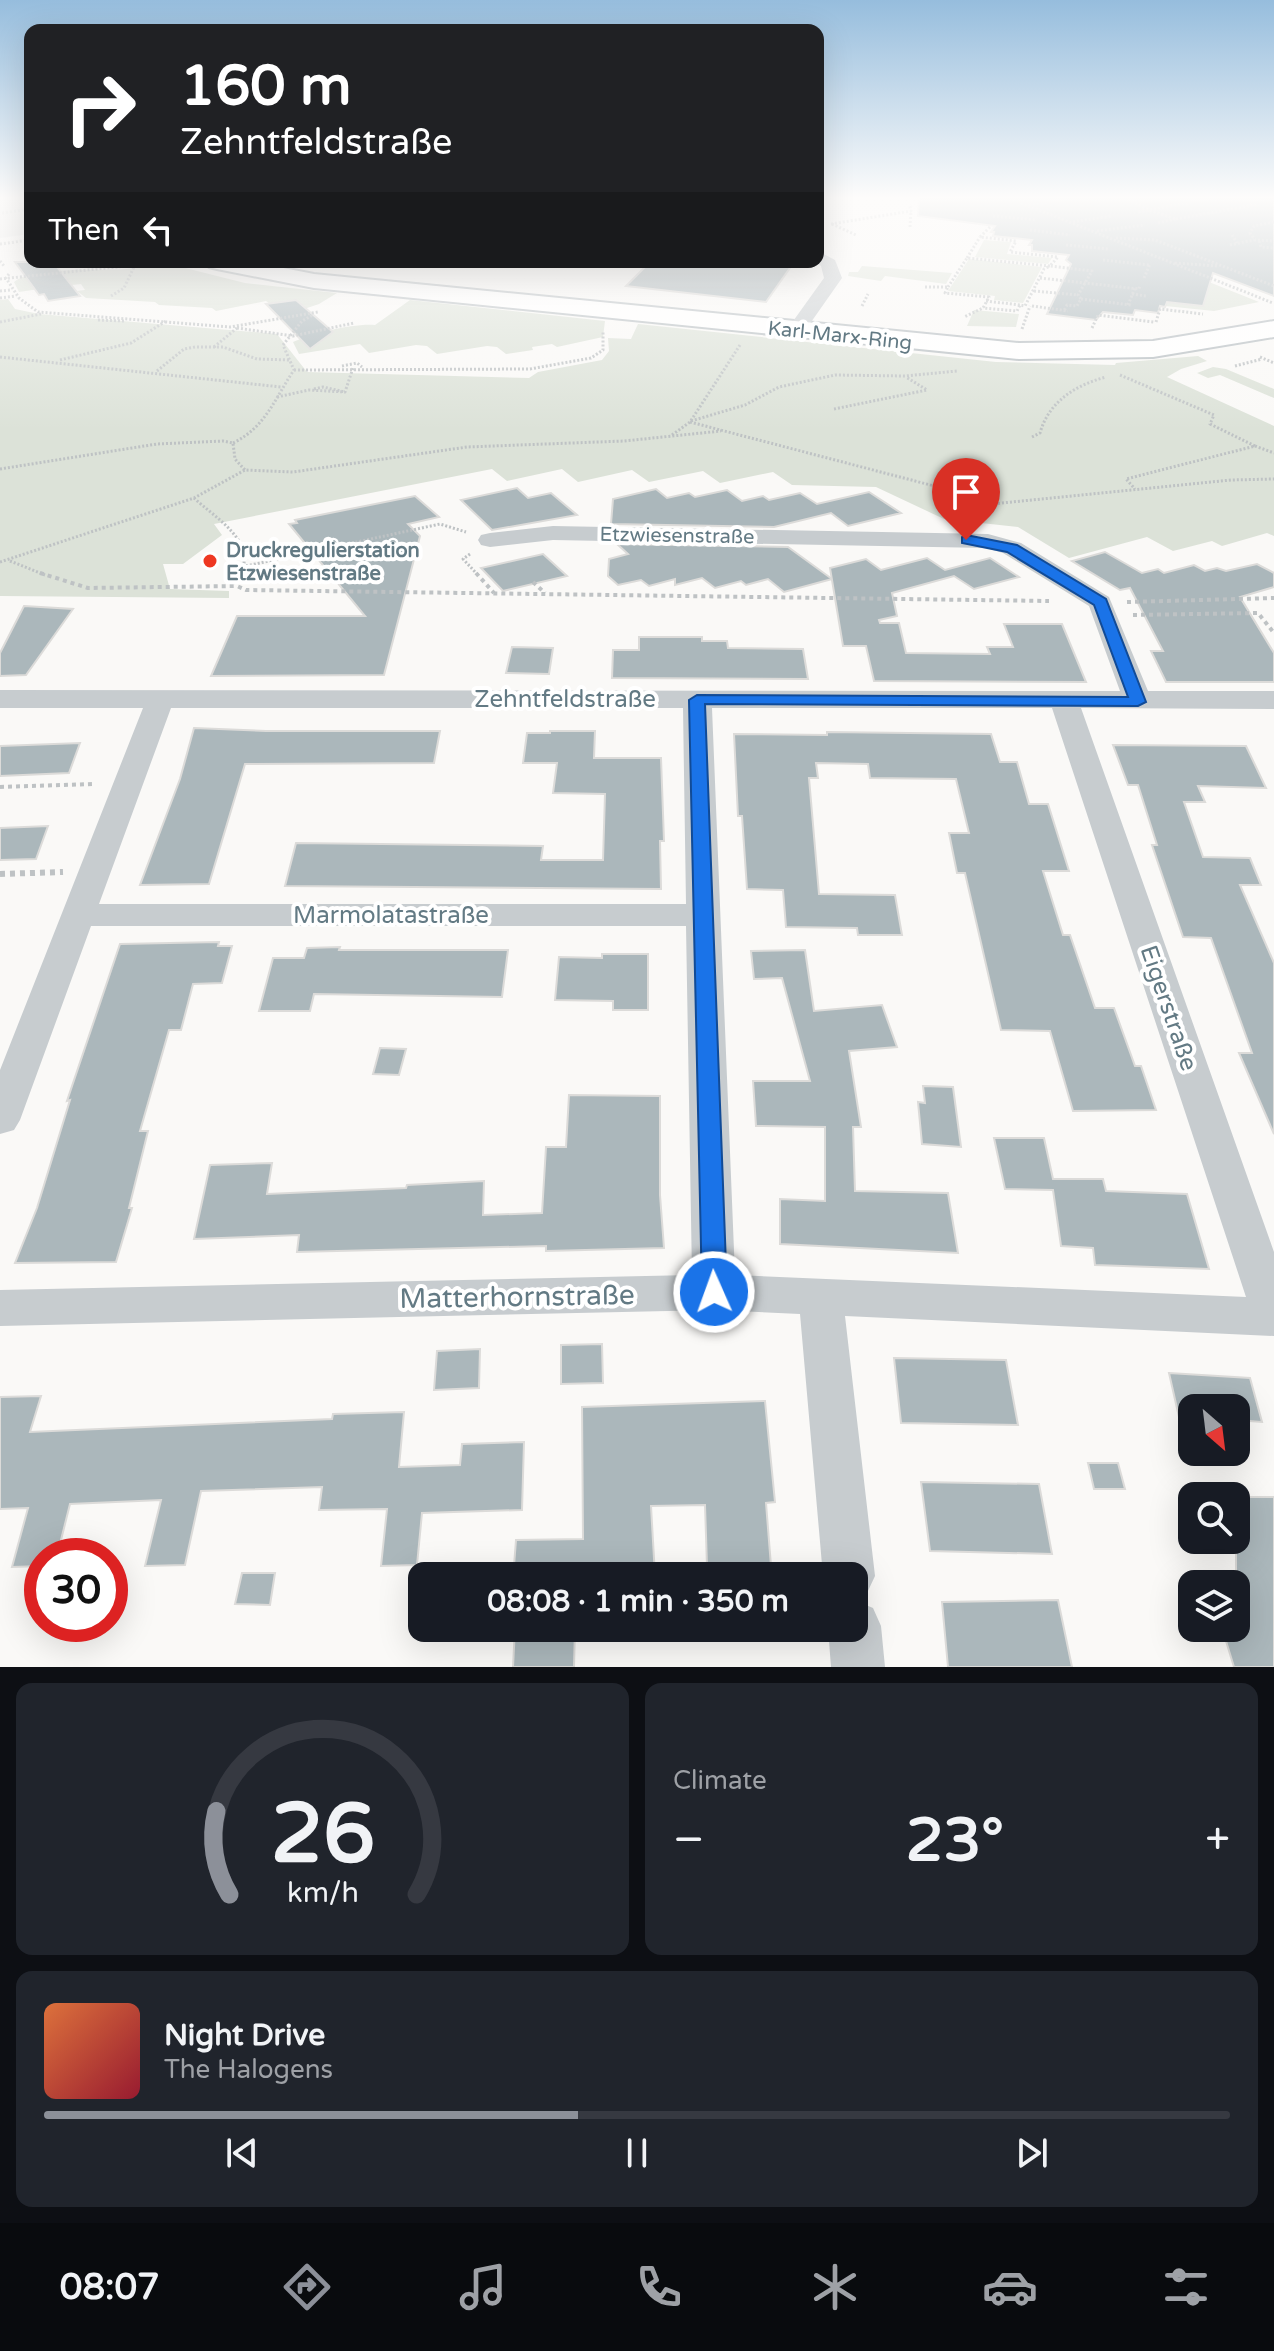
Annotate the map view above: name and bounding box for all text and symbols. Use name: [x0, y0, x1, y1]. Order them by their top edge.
text: 160 m: [180, 53, 351, 120]
icon: right: [48, 56, 152, 160]
text: Zehntfeldstraße: [180, 121, 452, 164]
icon: left: [136, 208, 180, 252]
text: Then: [48, 212, 120, 249]
street label: Karl-Marx-Ring: [767, 316, 913, 356]
pin: [932, 458, 1000, 540]
icon: arrive: [944, 470, 988, 514]
street label: Etzwiesenstraße: [599, 523, 755, 549]
place label: Druckregulierstation Etzwiesenstraße: [226, 539, 420, 586]
marker: Druckregulierstation Etzwiesenstraße: [201, 552, 219, 570]
street label: Zehntfeldstraße: [474, 685, 656, 714]
street label: Marmolatastraße: [293, 901, 489, 930]
street label: Eigerstraße: [1134, 942, 1204, 1075]
position arrow: [672, 1250, 756, 1334]
street label: Matterhornstraße: [399, 1278, 635, 1316]
north arrow: [1178, 1394, 1250, 1466]
map controls: [1178, 1394, 1250, 1642]
button: search: [1178, 1482, 1250, 1554]
speed limit sign: 30: [24, 1538, 128, 1642]
button: layers: [1178, 1570, 1250, 1642]
text: 08:08 · 1 min · 350 m: [487, 1583, 789, 1620]
text: Climate: [673, 1765, 767, 1796]
text: 26: [270, 1785, 375, 1885]
text: 23°: [906, 1805, 1004, 1877]
text: −: [673, 1814, 704, 1867]
text: +: [1205, 1814, 1230, 1867]
text: km/h: [287, 1876, 358, 1910]
text: Night Drive: [164, 2017, 325, 2054]
text: The Halogens: [164, 2054, 333, 2085]
icon: previous: [220, 2131, 264, 2175]
icon: pause: [615, 2131, 659, 2175]
icon: next: [1010, 2131, 1054, 2175]
icon: directions: [279, 2259, 335, 2315]
icon: music: [455, 2259, 511, 2315]
icon: phone: [631, 2259, 687, 2315]
icon: climate: [807, 2259, 863, 2315]
icon: car: [982, 2259, 1038, 2315]
icon: filters: [1158, 2259, 1214, 2315]
text: 08:07: [60, 2266, 160, 2309]

